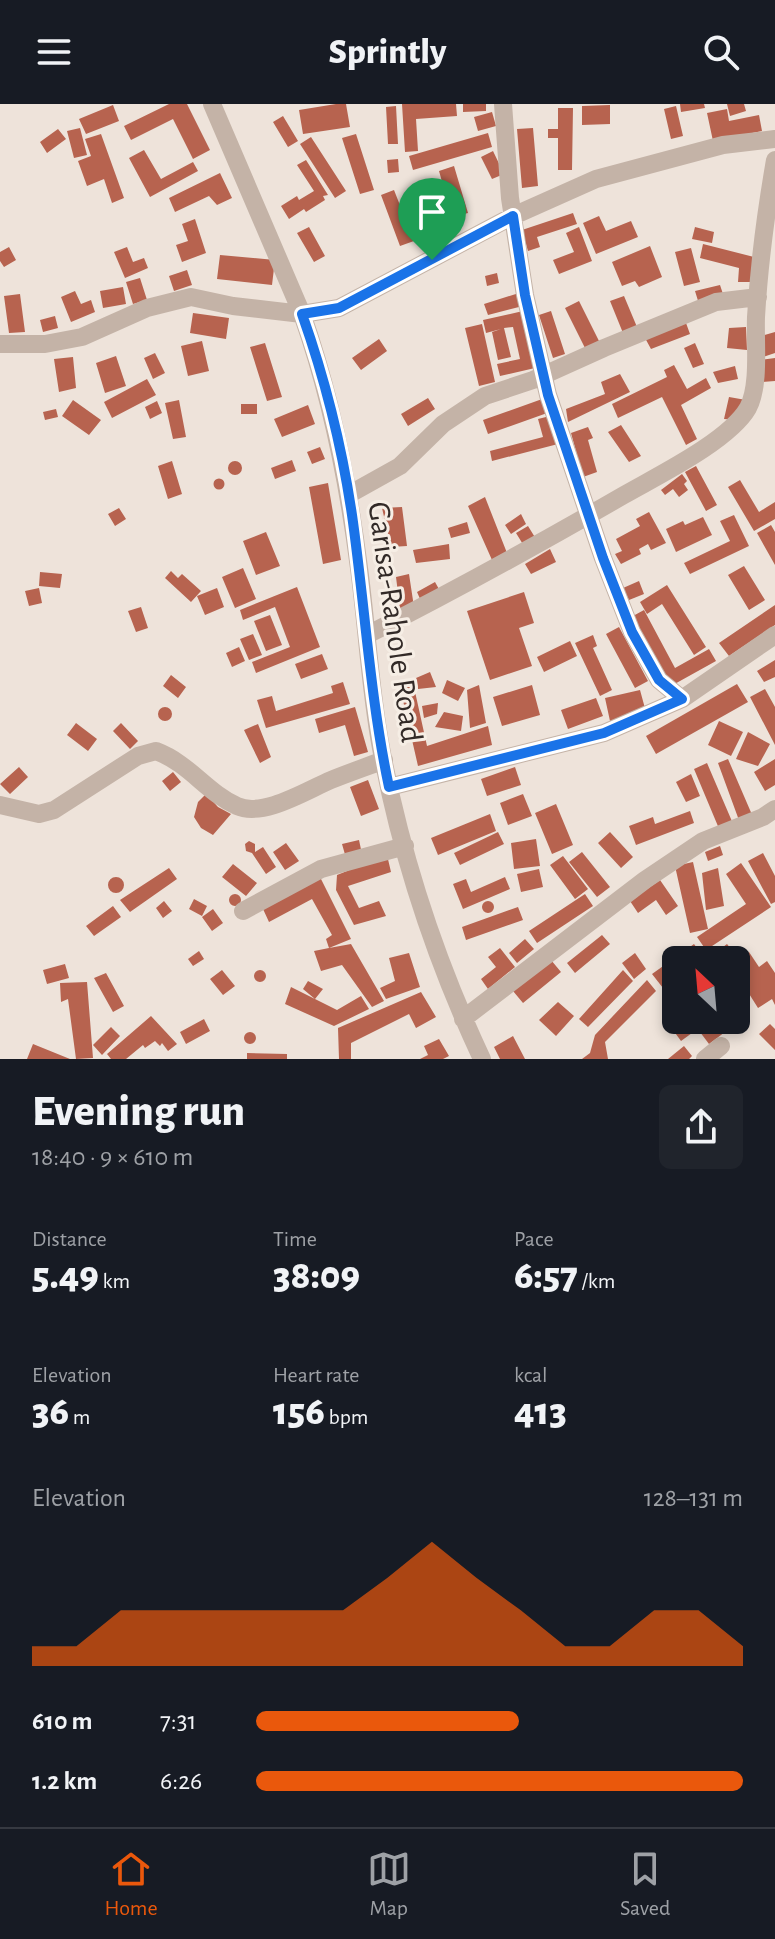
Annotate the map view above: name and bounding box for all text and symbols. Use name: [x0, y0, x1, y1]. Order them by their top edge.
icon: menu: [32, 30, 76, 74]
icon: search: [699, 30, 743, 74]
text: Sprintly: [329, 34, 446, 70]
pin: [398, 178, 466, 260]
icon: arrive: [410, 190, 454, 234]
street label: Garisa-Rahole Road: [362, 500, 428, 744]
north arrow: [662, 946, 750, 1034]
map controls: [662, 946, 750, 1034]
button: share: [659, 1085, 743, 1169]
text: Evening run: [32, 1090, 245, 1134]
text: 18:40 · 9 × 610 m: [32, 1144, 193, 1170]
text: Distance: [32, 1228, 107, 1250]
text: Time: [273, 1228, 317, 1250]
text: Pace: [514, 1228, 554, 1250]
text: 5.49: [32, 1256, 99, 1296]
text: 38:09: [273, 1256, 360, 1296]
text: 6:57: [514, 1256, 578, 1296]
text: km: [99, 1270, 130, 1292]
text: /km: [578, 1270, 615, 1292]
text: Elevation: [32, 1364, 112, 1386]
text: Heart rate: [273, 1364, 359, 1386]
text: kcal: [514, 1364, 548, 1386]
text: 36: [32, 1392, 69, 1432]
text: 156: [273, 1392, 325, 1432]
text: 413: [514, 1392, 567, 1432]
text: m: [69, 1406, 90, 1428]
text: bpm: [325, 1406, 368, 1428]
text: Elevation: [32, 1485, 126, 1511]
text: 128–131 m: [644, 1485, 743, 1511]
text: 610 m: [32, 1708, 92, 1734]
text: 7:31: [160, 1708, 196, 1734]
text: 1.2 km: [32, 1768, 97, 1794]
text: 6:26: [160, 1768, 202, 1794]
tab: Home: [105, 1847, 158, 1921]
tab: Map: [367, 1847, 411, 1921]
tab: Saved: [620, 1847, 670, 1921]

